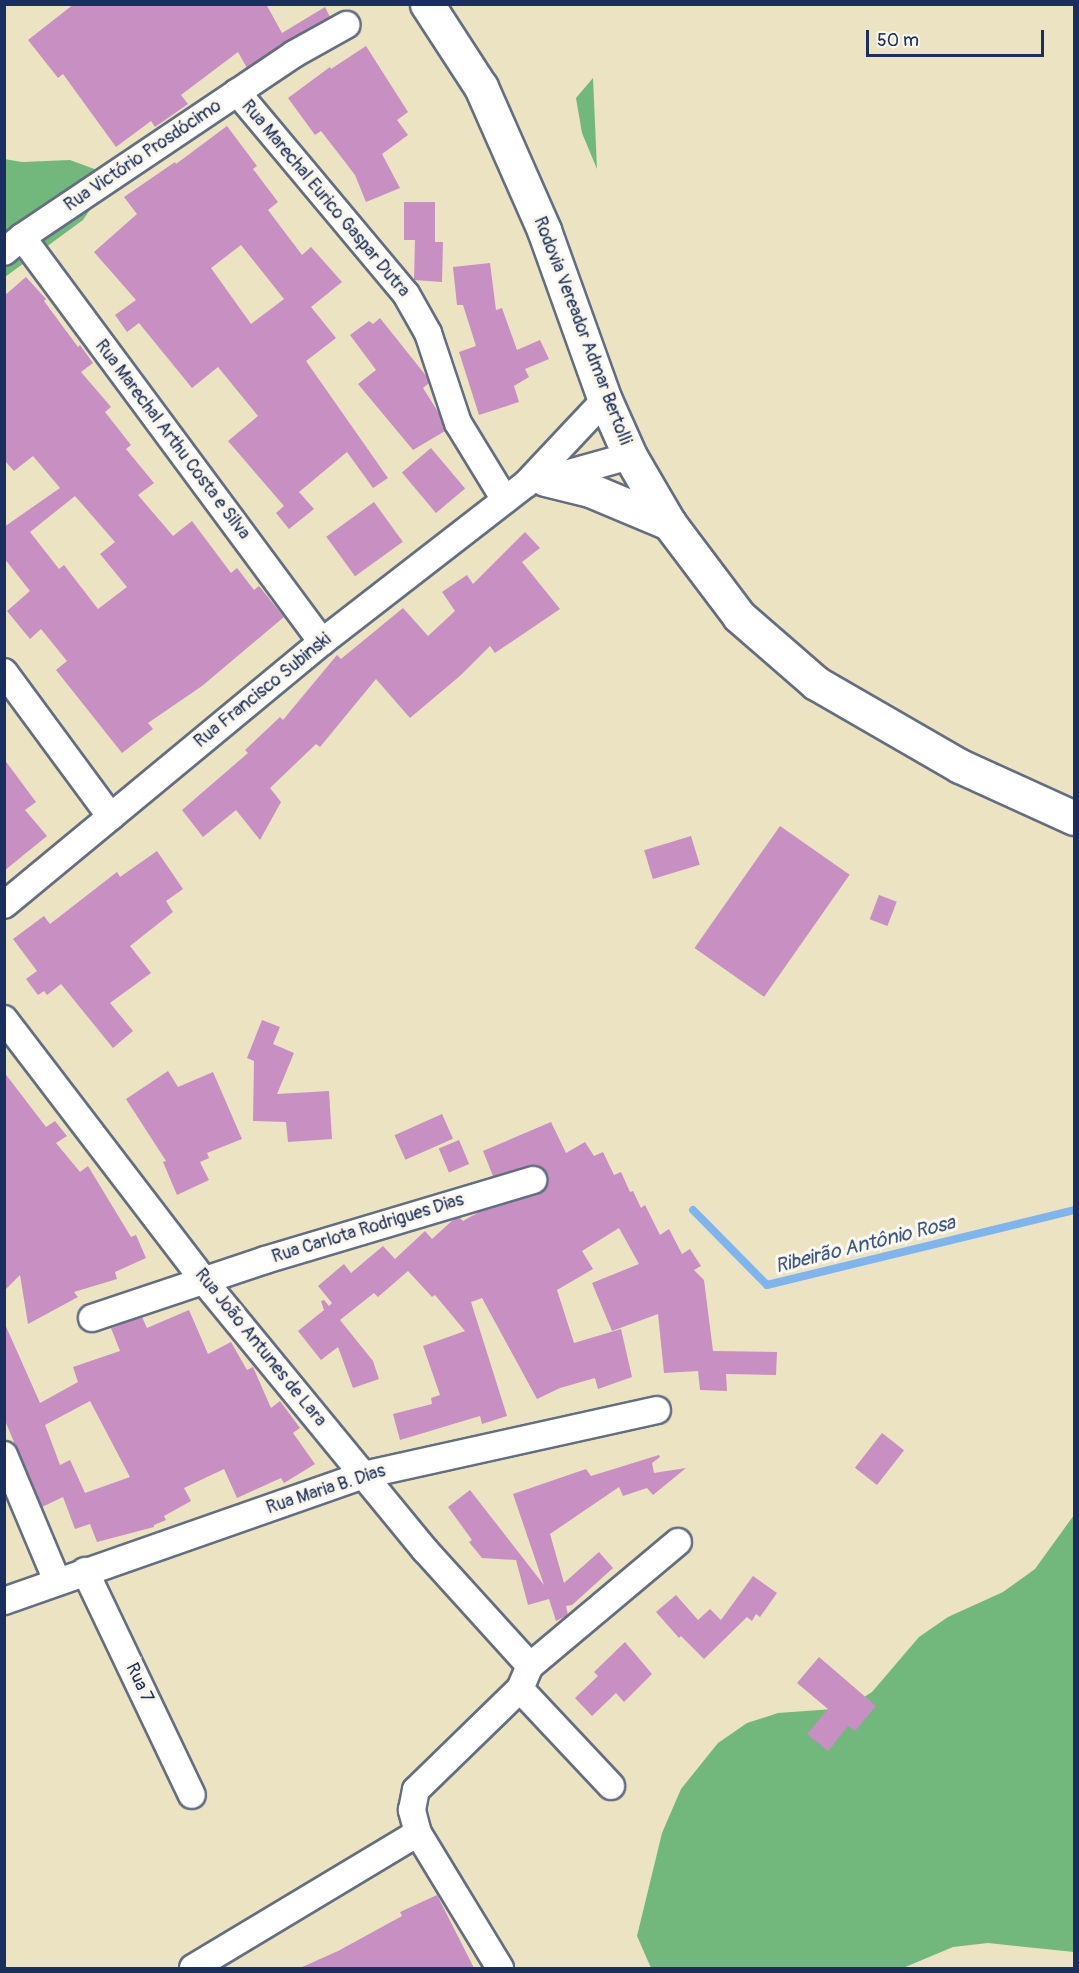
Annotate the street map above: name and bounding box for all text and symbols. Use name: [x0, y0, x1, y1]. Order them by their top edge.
scale bar: [869, 18, 1048, 56]
text: 50 m: [877, 29, 919, 52]
street label: Rua Victório Prosdócimo: [60, 95, 226, 217]
street label: Rua Marechal Eurico Gaspar Dutra: [236, 96, 414, 302]
street label: Rodovia Vereador Admar Bertolli: [528, 214, 636, 448]
street label: Rua Marechal Arthu Costa e Silva: [90, 336, 254, 544]
street label: Rua Francisco Subinski: [190, 629, 336, 753]
street label: Rua Carlota Rodrigues Dias: [269, 1190, 467, 1268]
water label: Ribeirão Antônio Rosa: [773, 1210, 957, 1278]
street label: Rua João Antunes de Lara: [190, 1265, 330, 1431]
street label: Rua Maria B. Dias: [264, 1461, 388, 1519]
street label: Rua 7: [120, 1660, 158, 1706]

